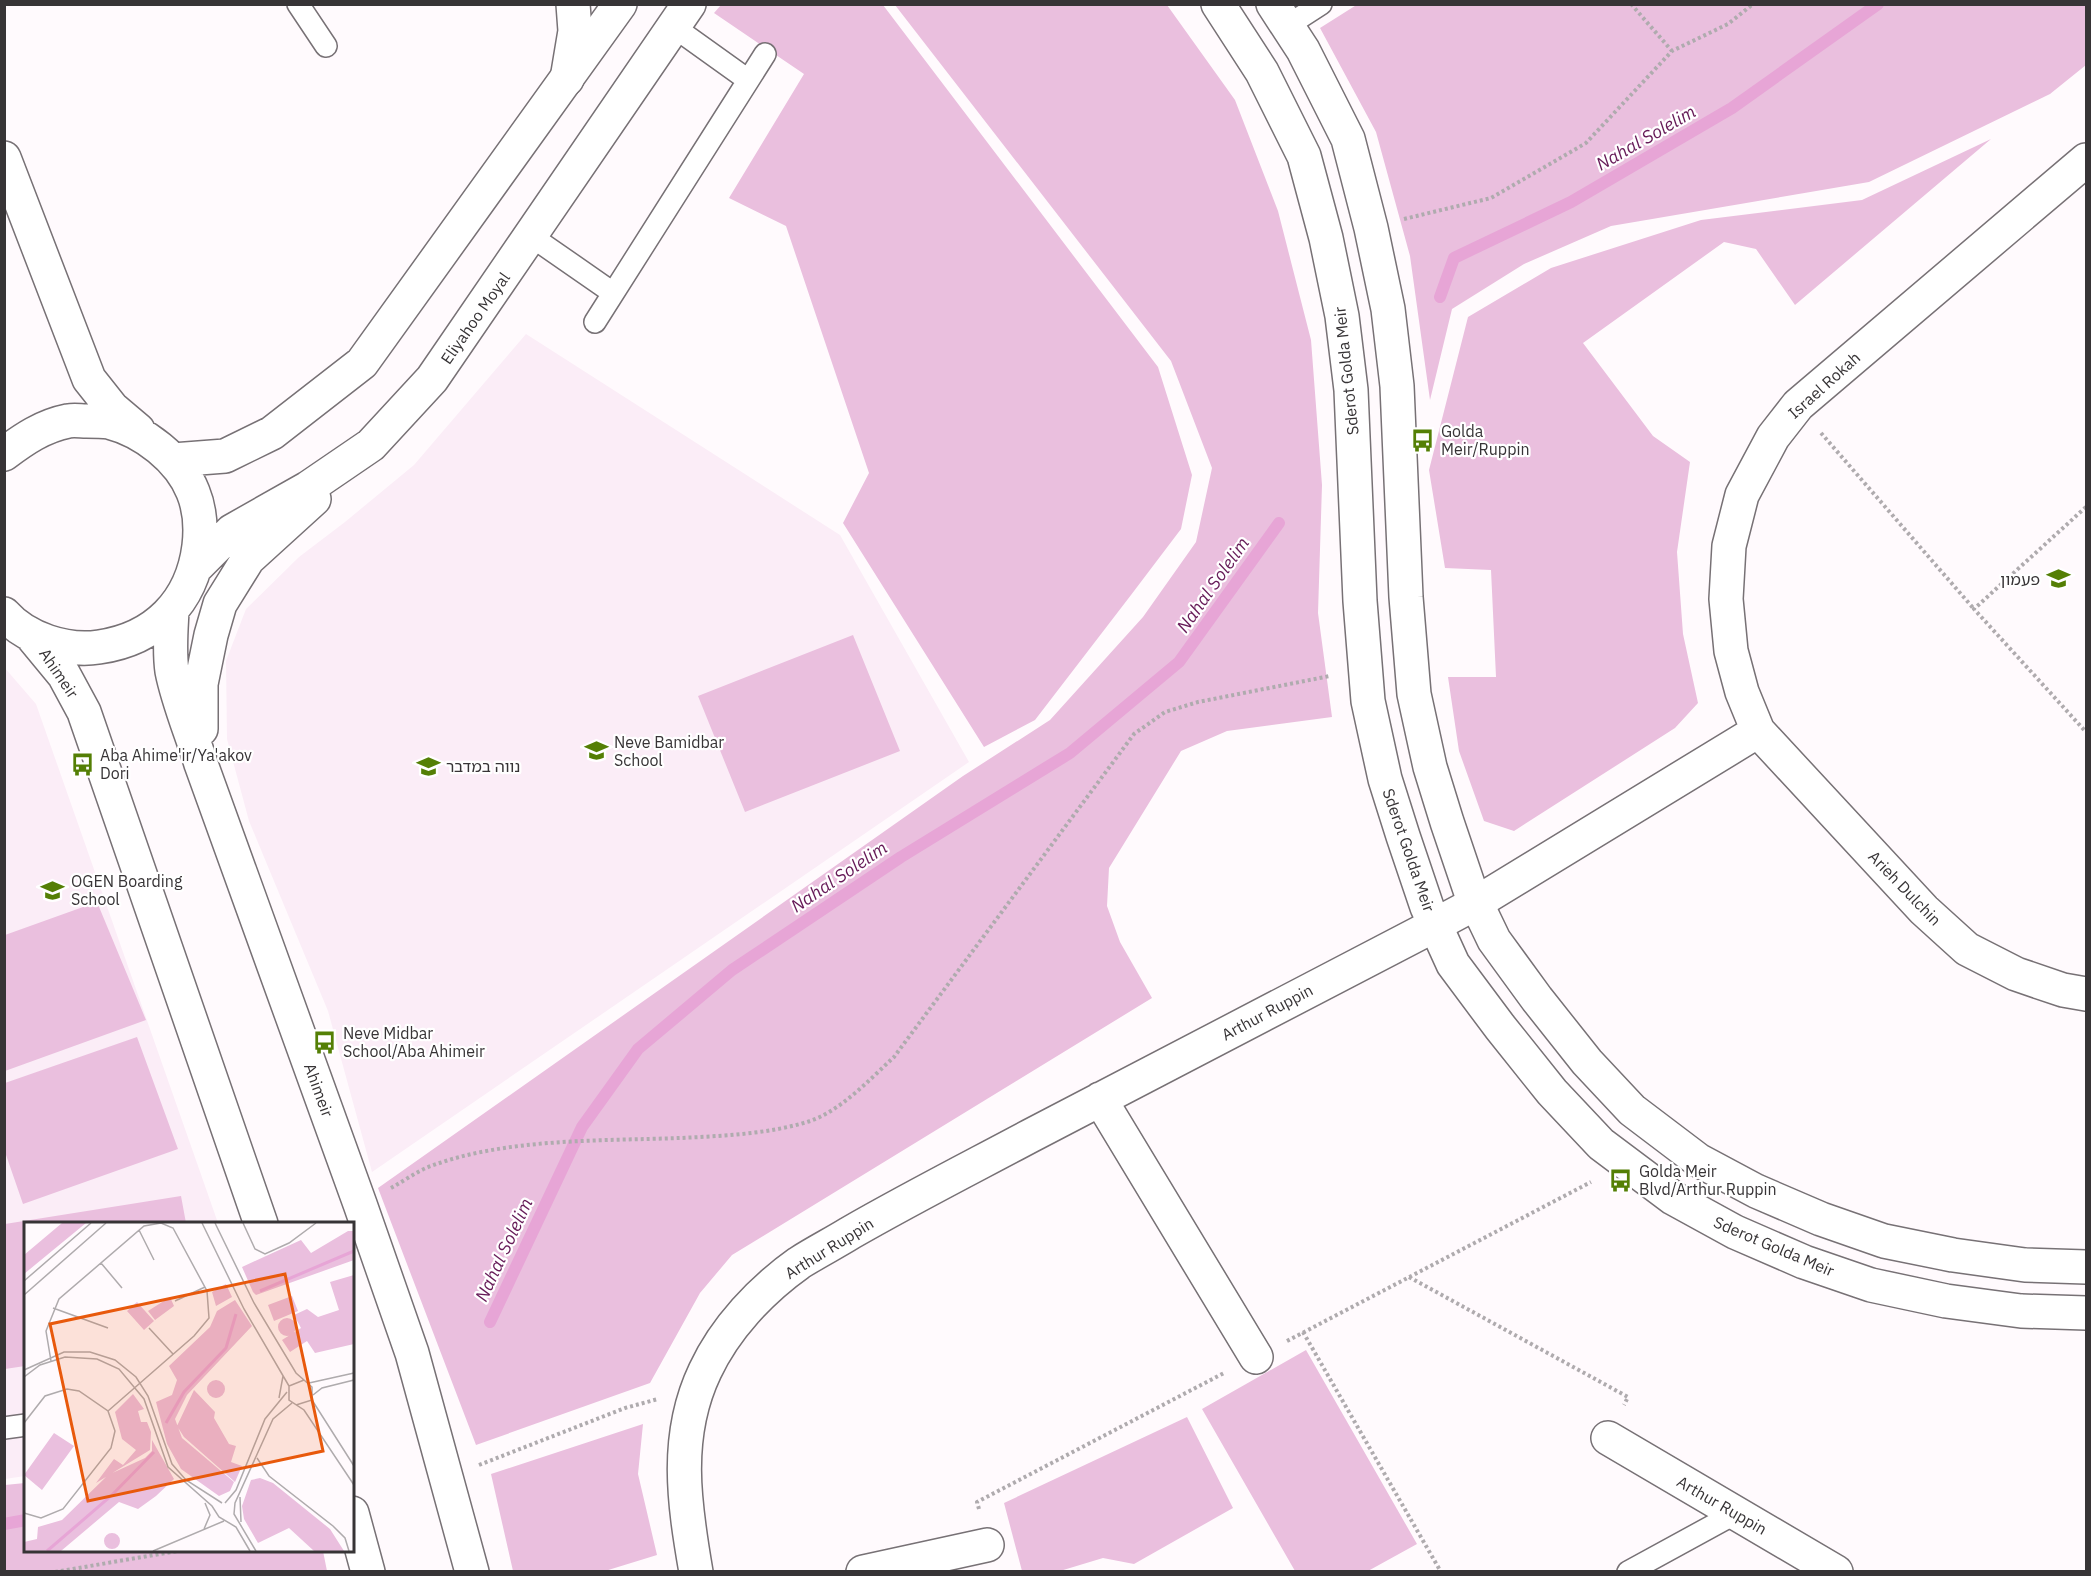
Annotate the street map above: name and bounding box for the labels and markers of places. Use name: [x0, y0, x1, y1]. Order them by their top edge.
place label: Golda Meir/Ruppin: [1441, 421, 1530, 459]
bus stop icon: Golda Meir/Ruppin: [1410, 427, 1436, 453]
school or university icon: פעמון: [2045, 566, 2071, 592]
place label: פעמון: [2000, 569, 2040, 589]
place label: Neve Bamidbar School: [614, 732, 724, 770]
school or university icon: Neve Bamidbar School: [583, 738, 609, 764]
place label: Aba Ahime'ir/Ya'akov Dori: [100, 745, 252, 783]
bus stop icon: Aba Ahime'ir/Ya'akov Dori: [69, 751, 95, 777]
school or university icon: נווה במדבר: [415, 753, 441, 779]
place label: נווה במדבר: [446, 756, 520, 776]
place label: OGEN Boarding School: [71, 871, 183, 909]
school or university icon: OGEN Boarding School: [40, 877, 66, 903]
place label: Neve Midbar School/Aba Ahimeir: [343, 1023, 485, 1061]
bus stop icon: Neve Midbar School/Aba Ahimeir: [312, 1029, 338, 1055]
place label: Golda Meir Blvd/Arthur Ruppin: [1639, 1161, 1777, 1199]
bus stop icon: Golda Meir Blvd/Arthur Ruppin: [1608, 1167, 1634, 1193]

